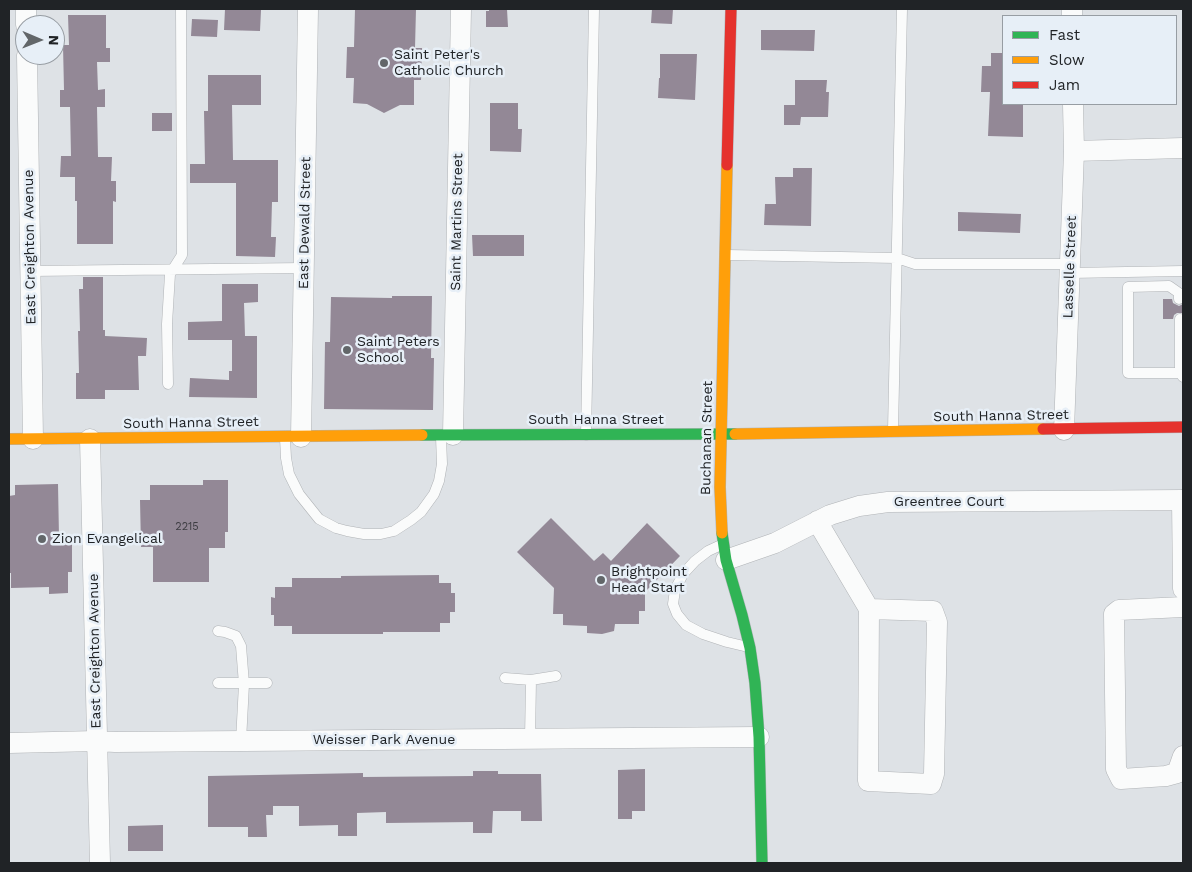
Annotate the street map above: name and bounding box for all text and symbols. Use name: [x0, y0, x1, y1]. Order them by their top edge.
north arrow: [15, 15, 65, 65]
legend: [1002, 15, 1177, 105]
text: Fast: [1049, 26, 1080, 44]
text: N: [46, 35, 62, 46]
place label: Saint Peter's Catholic Church: [394, 47, 504, 80]
text: Slow: [1049, 51, 1085, 69]
marker: Saint Peter's Catholic Church: [378, 57, 390, 69]
text: Jam: [1049, 76, 1080, 94]
street label: Saint Martins Street: [447, 153, 467, 291]
street label: East Dewald Street: [295, 157, 315, 289]
street label: East Creighton Avenue: [20, 169, 40, 325]
street label: Lasselle Street: [1060, 215, 1080, 319]
place label: Saint Peters School: [357, 334, 440, 367]
marker: Saint Peters School: [341, 344, 353, 356]
street label: Buchanan Street: [698, 381, 716, 495]
street label: South Hanna Street: [933, 406, 1069, 426]
street label: South Hanna Street: [528, 412, 664, 428]
street label: South Hanna Street: [123, 413, 259, 433]
street label: Greentree Court: [894, 494, 1004, 510]
house number: 2215: [175, 520, 199, 534]
place label: Zion Evangelical: [52, 531, 162, 547]
marker: Zion Evangelical: [36, 533, 48, 545]
place label: Brightpoint Head Start: [611, 564, 687, 596]
street label: East Creighton Avenue: [85, 573, 105, 729]
marker: Brightpoint Head Start: [595, 574, 607, 586]
street label: Weisser Park Avenue: [313, 732, 455, 748]

